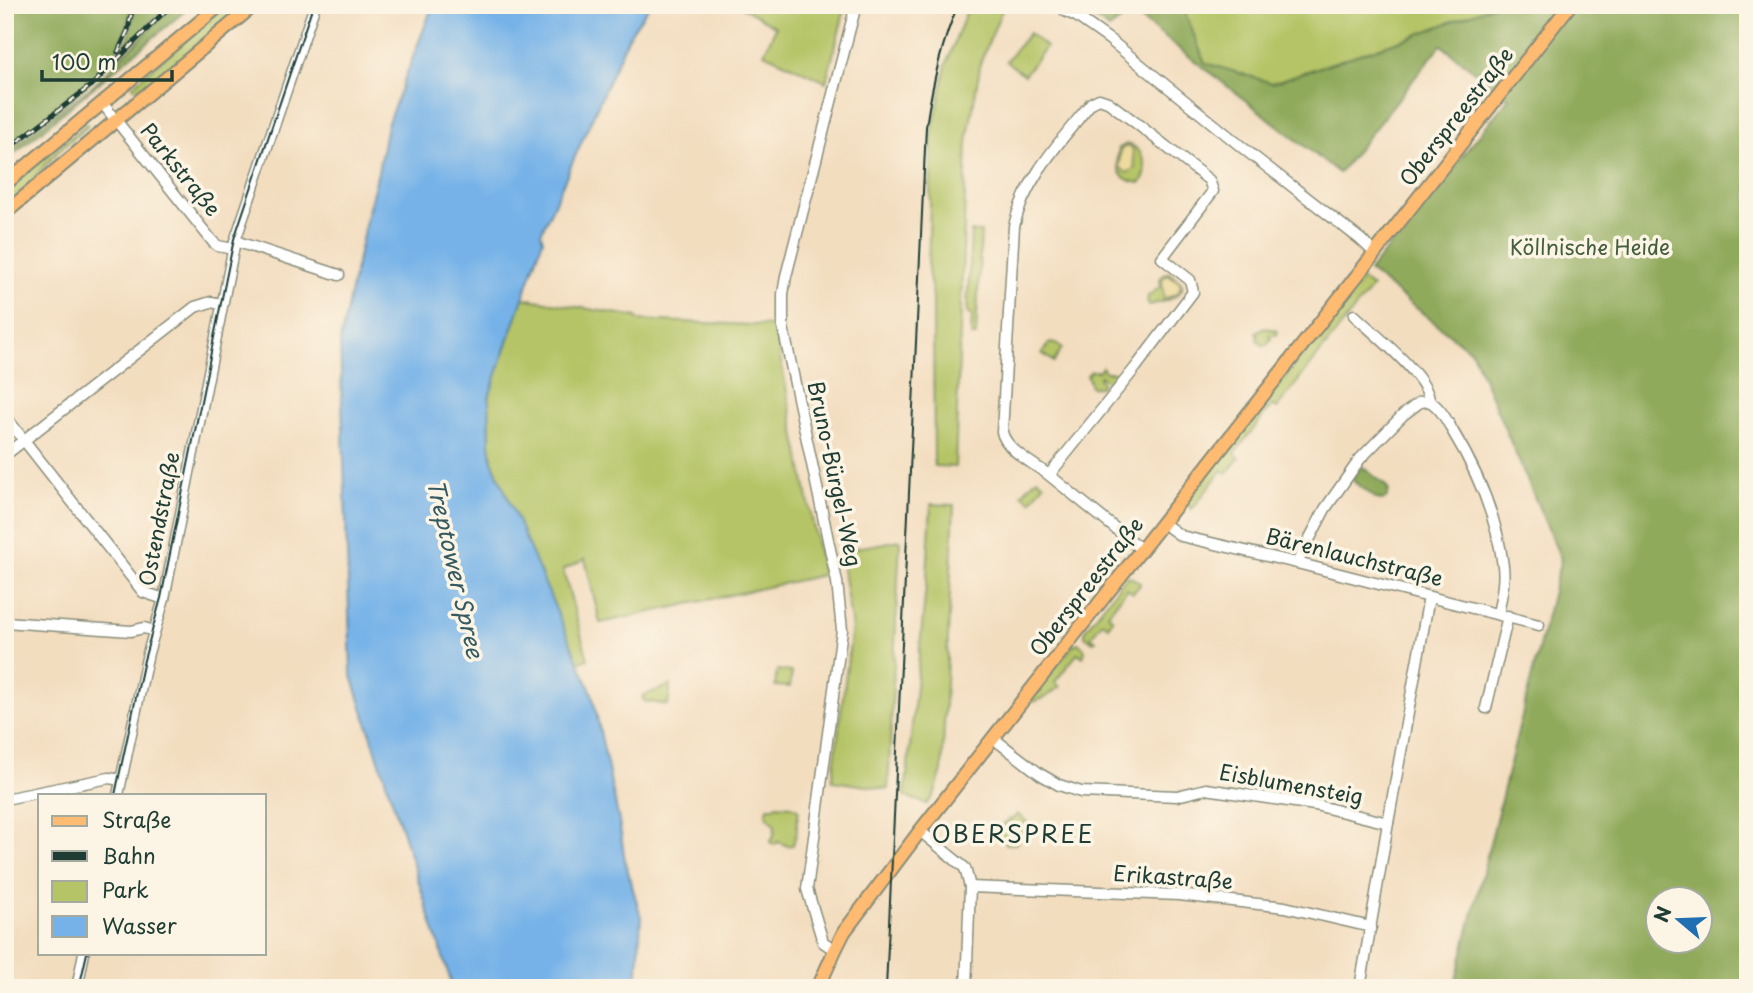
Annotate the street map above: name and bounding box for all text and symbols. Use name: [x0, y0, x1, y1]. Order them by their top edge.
scale bar: [42, 38, 172, 82]
street label: Oberspreestraße: [1391, 39, 1520, 192]
text: 100 m: [52, 45, 116, 77]
street label: Parkstraße: [134, 115, 229, 223]
park label: Köllnische Heide: [1510, 230, 1670, 262]
street label: Bruno-Bürgel-Weg: [801, 378, 871, 569]
street label: Ostendstraße: [129, 449, 187, 588]
water label: Treptower Spree: [419, 476, 494, 663]
street label: Oberspreestraße: [1021, 509, 1150, 662]
street label: Bärenlauchstraße: [1262, 519, 1447, 594]
street label: Eisblumensteig: [1217, 755, 1366, 811]
legend: [38, 794, 266, 954]
text: Straße: [102, 803, 171, 835]
district label: OBERSPREE: [932, 815, 1094, 851]
text: Bahn: [102, 839, 156, 871]
street label: Erikastraße: [1112, 856, 1234, 896]
text: Park: [102, 873, 149, 905]
north arrow: [1644, 884, 1714, 954]
text: N: [1646, 902, 1678, 926]
text: Wasser: [102, 909, 177, 941]

